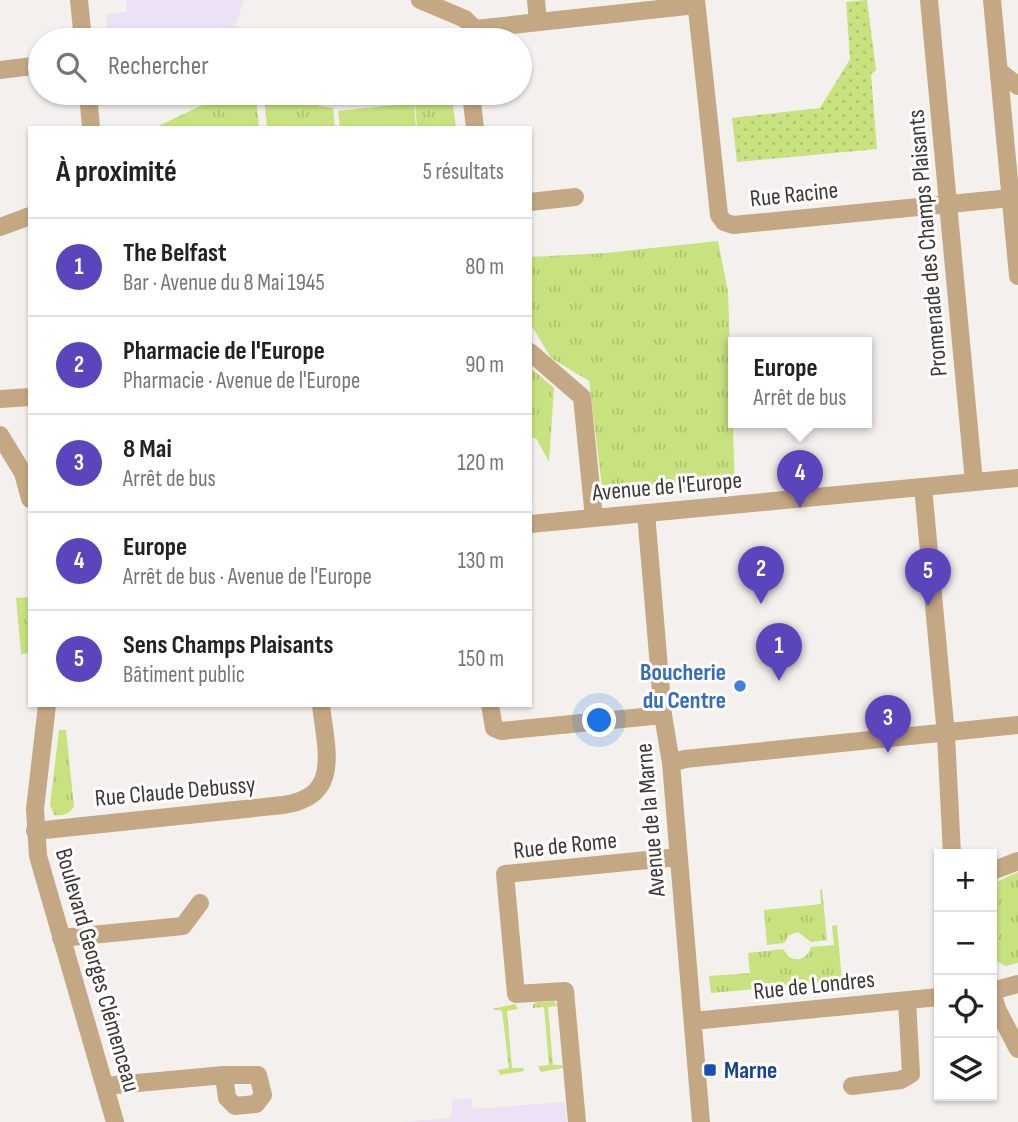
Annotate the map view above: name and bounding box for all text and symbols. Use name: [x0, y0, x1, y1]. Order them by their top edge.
search box: [28, 28, 532, 105]
icon: search: [52, 48, 90, 86]
text: Rechercher: [108, 51, 209, 82]
street label: Promenade des Champs Plaisants: [901, 108, 954, 378]
text: À proximité: [56, 154, 177, 190]
text: 5 résultats: [423, 158, 504, 186]
street label: Rue Racine: [748, 175, 840, 214]
text: The Belfast: [123, 238, 227, 269]
text: 1: [74, 253, 84, 281]
text: 80 m: [465, 253, 504, 281]
text: Bar · Avenue du 8 Mai 1945: [123, 269, 325, 297]
text: Pharmacie de l'Europe: [123, 336, 325, 367]
popup: [728, 337, 872, 428]
text: 2: [74, 351, 84, 379]
text: 90 m: [465, 351, 504, 379]
text: Europe: [754, 353, 818, 384]
text: Pharmacie · Avenue de l'Europe: [123, 367, 360, 395]
text: Arrêt de bus: [754, 384, 846, 412]
text: 8 Mai: [123, 434, 172, 465]
text: 3: [74, 449, 84, 477]
text: 120 m: [458, 449, 504, 477]
pin: 4: [777, 450, 823, 508]
text: Arrêt de bus: [123, 465, 216, 493]
street label: Avenue de l'Europe: [590, 466, 743, 508]
text: Europe: [123, 532, 187, 563]
pin: 2: [738, 546, 784, 604]
text: 4: [74, 547, 84, 575]
text: 130 m: [458, 547, 504, 575]
pin: 5: [905, 548, 951, 606]
text: Arrêt de bus · Avenue de l'Europe: [123, 563, 372, 591]
pin: 1: [756, 623, 802, 681]
text: Sens Champs Plaisants: [123, 630, 333, 661]
text: 5: [74, 645, 84, 673]
text: 150 m: [458, 645, 504, 673]
place label: Boucherie du Centre: [640, 658, 726, 715]
text: Bâtiment public: [123, 661, 245, 689]
marker: Boucherie du Centre: [732, 678, 748, 694]
pin: 3: [865, 695, 911, 753]
your location: [582, 703, 616, 737]
street label: Avenue de la Marne: [629, 742, 672, 899]
street label: Rue Claude Debussy: [94, 770, 257, 813]
street label: Rue de Rome: [512, 826, 618, 865]
street label: Boulevard Georges Clémenceau: [49, 845, 146, 1095]
map controls: [934, 849, 997, 1101]
button: +: [934, 849, 997, 912]
button: −: [934, 912, 997, 975]
street label: Rue de Londres: [752, 965, 876, 1006]
button: locate: [934, 975, 997, 1038]
button: layers: [934, 1038, 997, 1101]
place label: Marne: [724, 1056, 777, 1085]
marker: Marne: [702, 1062, 718, 1078]

